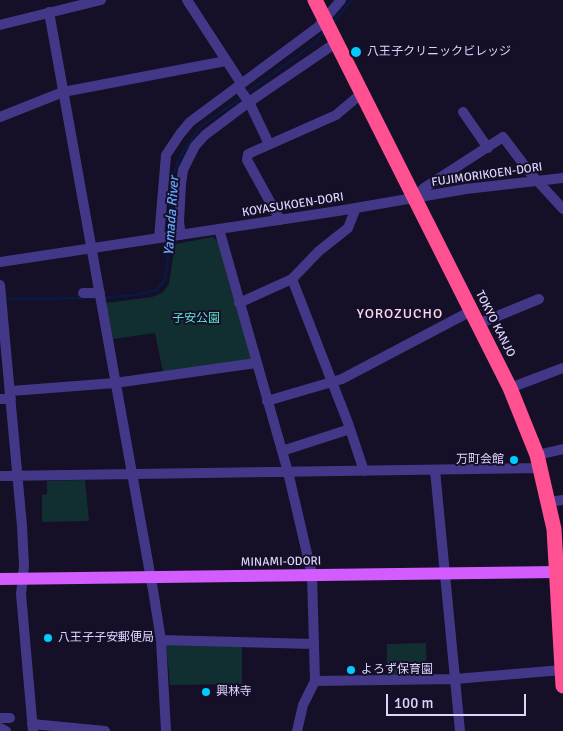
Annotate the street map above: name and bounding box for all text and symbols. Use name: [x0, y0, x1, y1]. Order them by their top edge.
marker: 八王子クリニックビレッジ: [349, 45, 363, 59]
place label: 八王子クリニックビレッジ: [367, 45, 511, 59]
street label: FUJIMORIKOEN-DORI: [431, 160, 543, 190]
water label: Yamada River: [161, 176, 183, 256]
street label: KOYASUKOEN-DORI: [241, 190, 345, 220]
street label: TOKYO KANJO: [472, 288, 518, 360]
district label: YOROZUCHO: [356, 306, 444, 322]
park label: 子安公園: [172, 312, 220, 326]
place label: 万町会館: [456, 453, 504, 467]
marker: 万町会館: [508, 454, 520, 466]
street label: MINAMI-ODORI: [241, 554, 321, 570]
place label: 八王子子安郵便局: [58, 631, 154, 645]
marker: 八王子子安郵便局: [42, 632, 54, 644]
place label: よろず保育園: [361, 663, 433, 677]
marker: よろず保育園: [345, 664, 357, 676]
scale bar: [388, 684, 528, 716]
place label: 興林寺: [216, 685, 252, 699]
marker: 興林寺: [200, 686, 212, 698]
text: 100 m: [394, 694, 434, 712]

